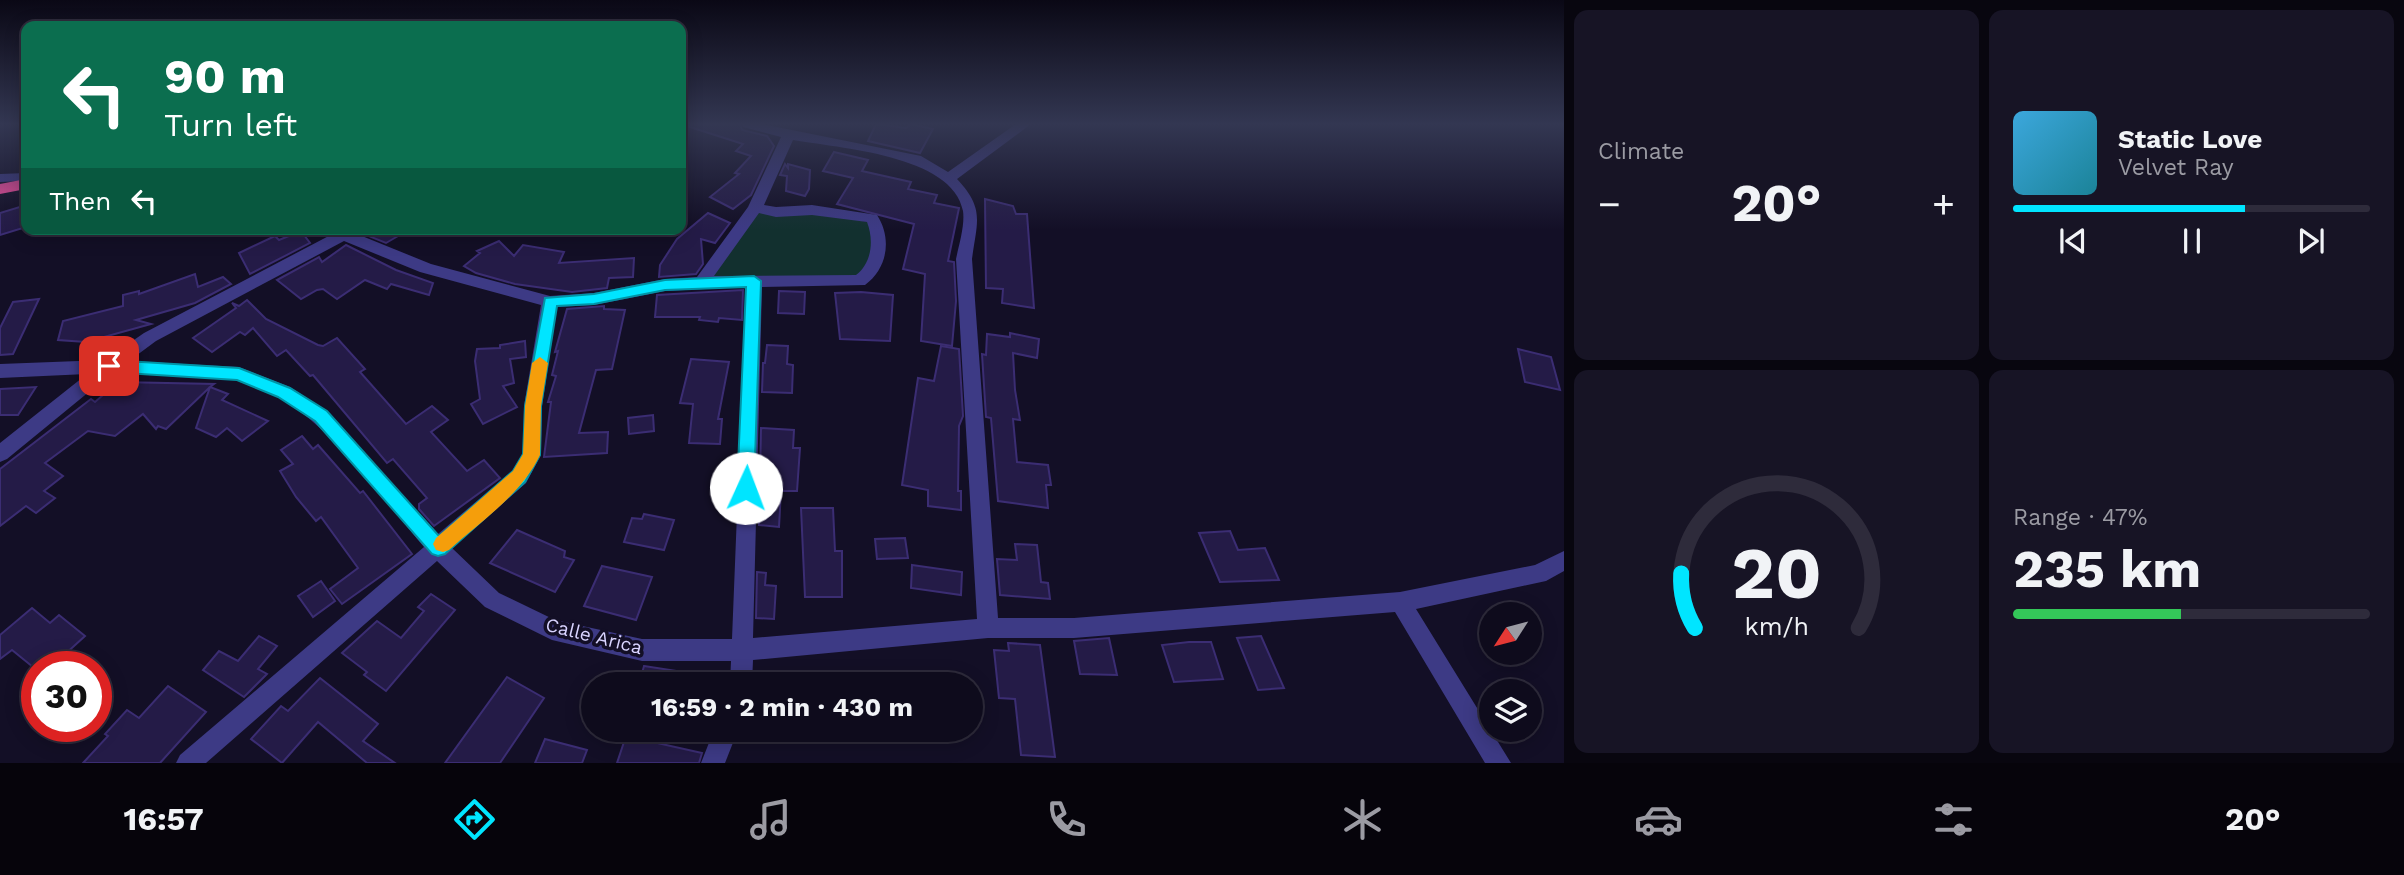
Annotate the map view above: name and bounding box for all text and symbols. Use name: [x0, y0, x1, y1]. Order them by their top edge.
text: 90 m: [164, 47, 286, 105]
icon: left: [49, 49, 140, 140]
text: Turn left: [164, 106, 297, 144]
text: Static Love: [2118, 124, 2262, 154]
text: Climate: [1598, 138, 1684, 165]
text: Velvet Ray: [2118, 154, 2234, 181]
text: 20°: [1731, 173, 1822, 234]
icon: left: [125, 182, 163, 220]
text: −: [1598, 182, 1621, 226]
text: +: [1932, 182, 1955, 226]
text: Then: [49, 186, 111, 216]
icon: previous: [2054, 222, 2092, 260]
icon: pause: [2173, 222, 2211, 260]
icon: next: [2292, 222, 2330, 260]
pin: [79, 336, 139, 396]
icon: arrive: [90, 347, 128, 385]
position arrow: [709, 451, 783, 525]
text: Range · 47%: [2013, 504, 2147, 531]
text: 20: [1731, 530, 1822, 616]
text: 235 km: [2013, 539, 2201, 600]
north arrow: [1479, 602, 1542, 665]
map controls: [1479, 602, 1542, 742]
text: km/h: [1744, 611, 1809, 640]
street label: Calle Arica: [543, 613, 645, 659]
speed limit sign: 30: [21, 651, 112, 742]
button: layers: [1479, 679, 1542, 742]
text: 16:59 · 2 min · 430 m: [651, 692, 913, 722]
icon: directions: [450, 795, 499, 844]
icon: music: [746, 795, 795, 844]
icon: phone: [1042, 795, 1091, 844]
icon: climate: [1338, 795, 1387, 844]
icon: car: [1634, 795, 1683, 844]
icon: filters: [1929, 795, 1978, 844]
text: 16:57: [123, 800, 204, 838]
text: 20°: [2225, 800, 2281, 838]

